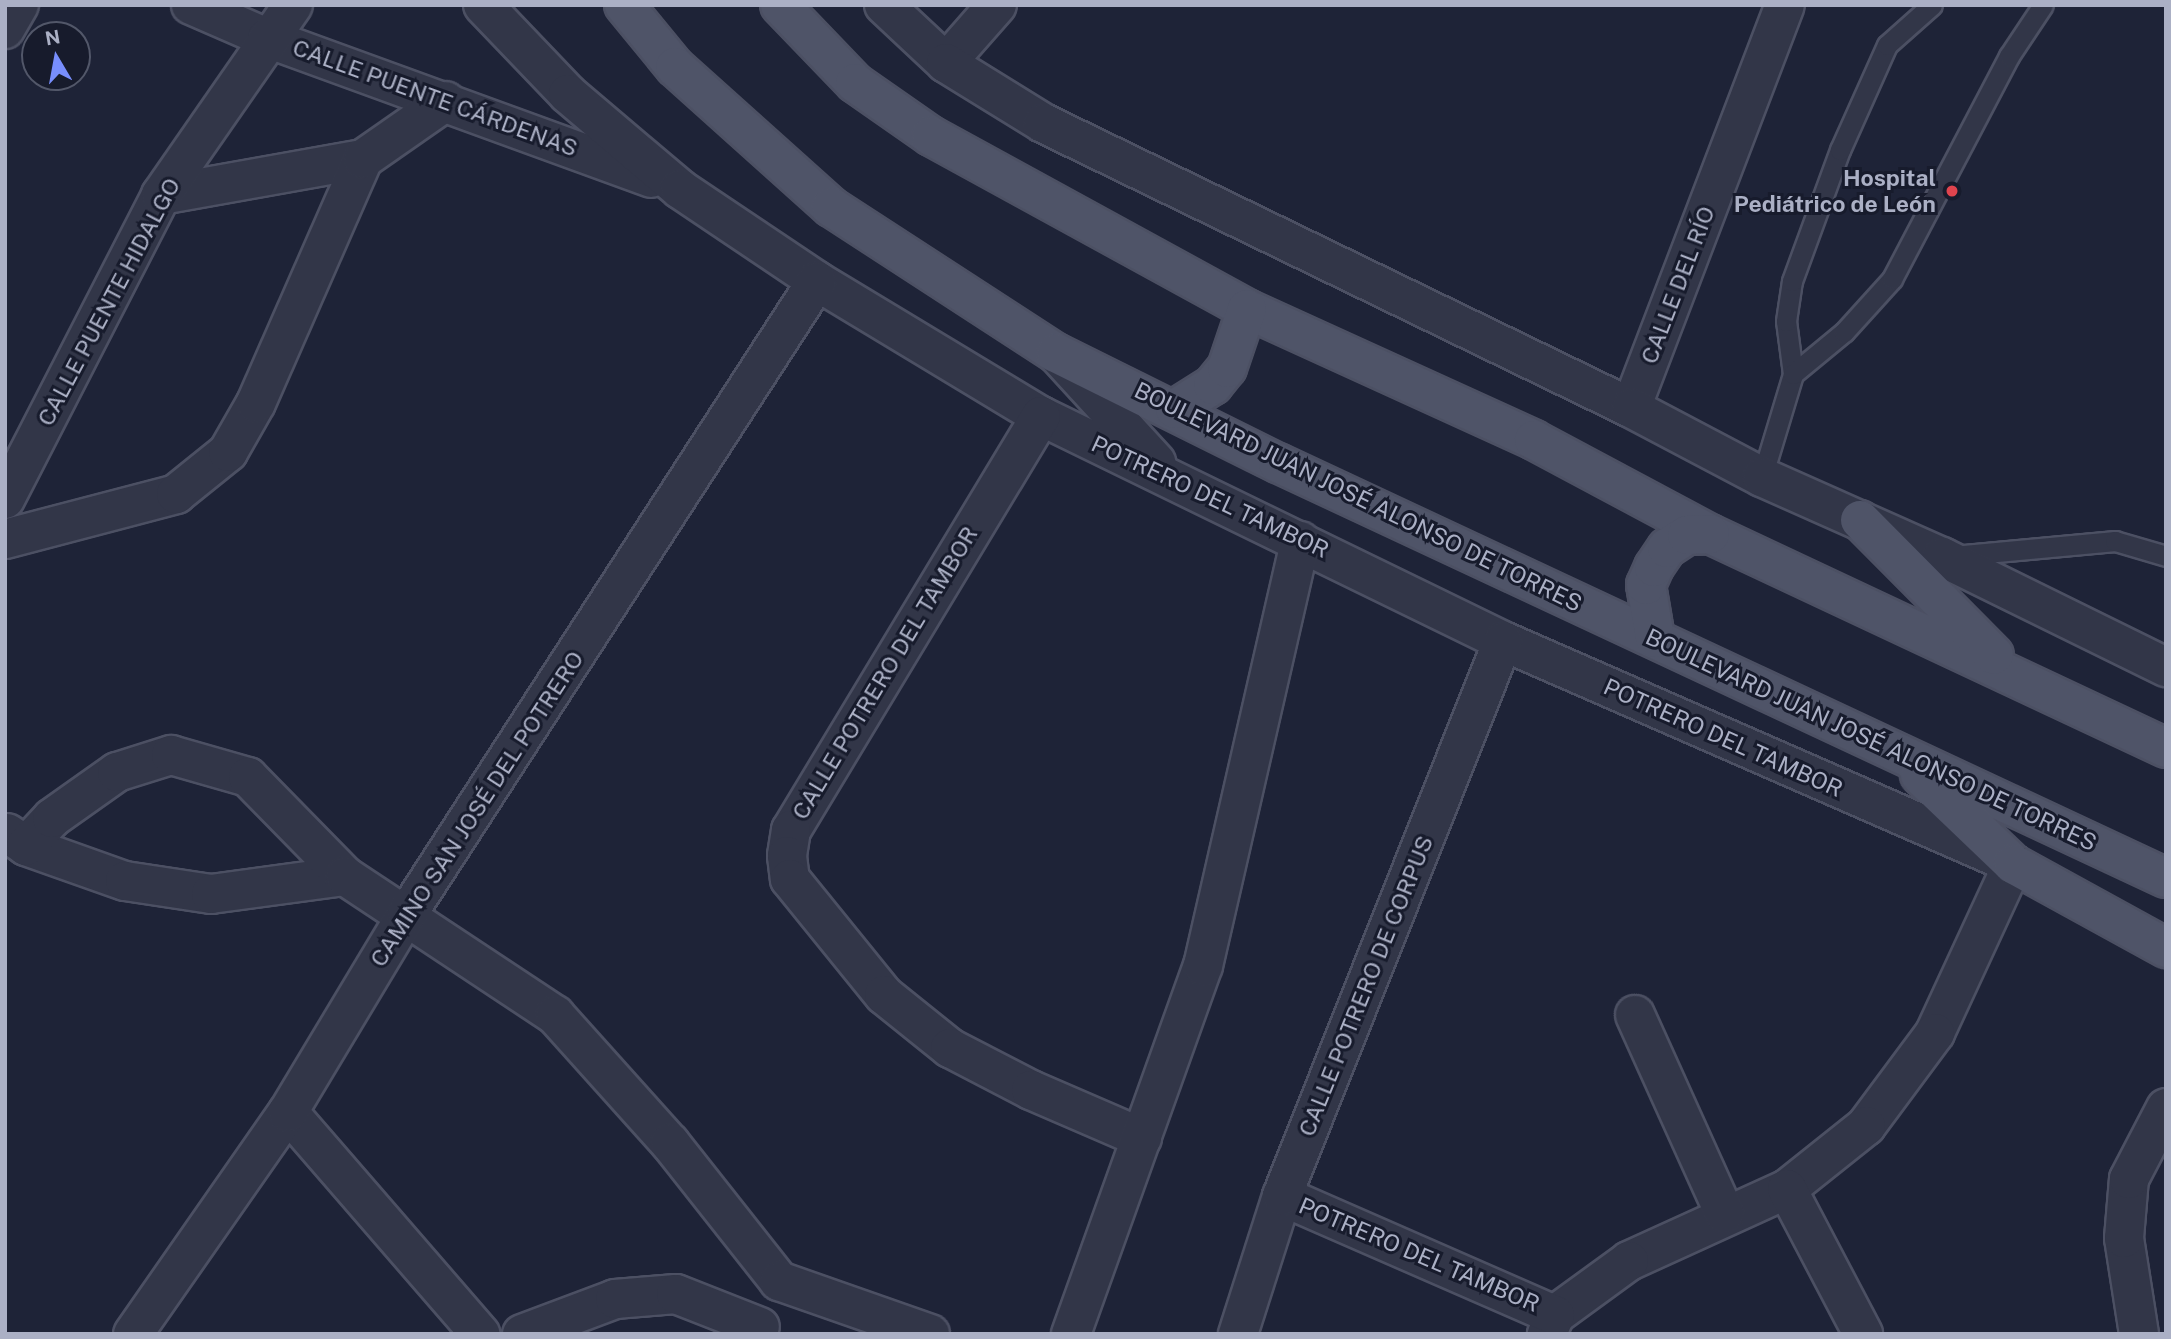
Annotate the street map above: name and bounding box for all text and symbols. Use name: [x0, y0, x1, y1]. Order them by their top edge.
north arrow: [21, 21, 91, 91]
text: N: [43, 25, 62, 49]
street label: CALLE PUENTE CÁRDENAS: [289, 34, 581, 162]
place label: Hospital Pediátrico de León: [1733, 164, 1936, 218]
street label: CALLE PUENTE HIDALGO: [32, 173, 186, 431]
marker: Hospital Pediátrico de León: [1942, 181, 1962, 201]
street label: CALLE DEL RÍO: [1635, 202, 1721, 368]
street label: BOULEVARD JUAN JOSÉ ALONSO DE TORRES: [1130, 376, 1586, 618]
street label: POTRERO DEL TAMBOR: [1087, 430, 1333, 564]
street label: CALLE POTRERO DEL TAMBOR: [786, 522, 984, 824]
street label: BOULEVARD JUAN JOSÉ ALONSO DE TORRES: [1641, 623, 2101, 857]
street label: CAMINO SAN JOSÉ DEL POTRERO: [364, 646, 590, 972]
street label: POTRERO DEL TAMBOR: [1599, 673, 1847, 803]
street label: CALLE POTRERO DE CORPUS: [1293, 832, 1439, 1140]
street label: POTRERO DEL TAMBOR: [1295, 1192, 1543, 1318]

